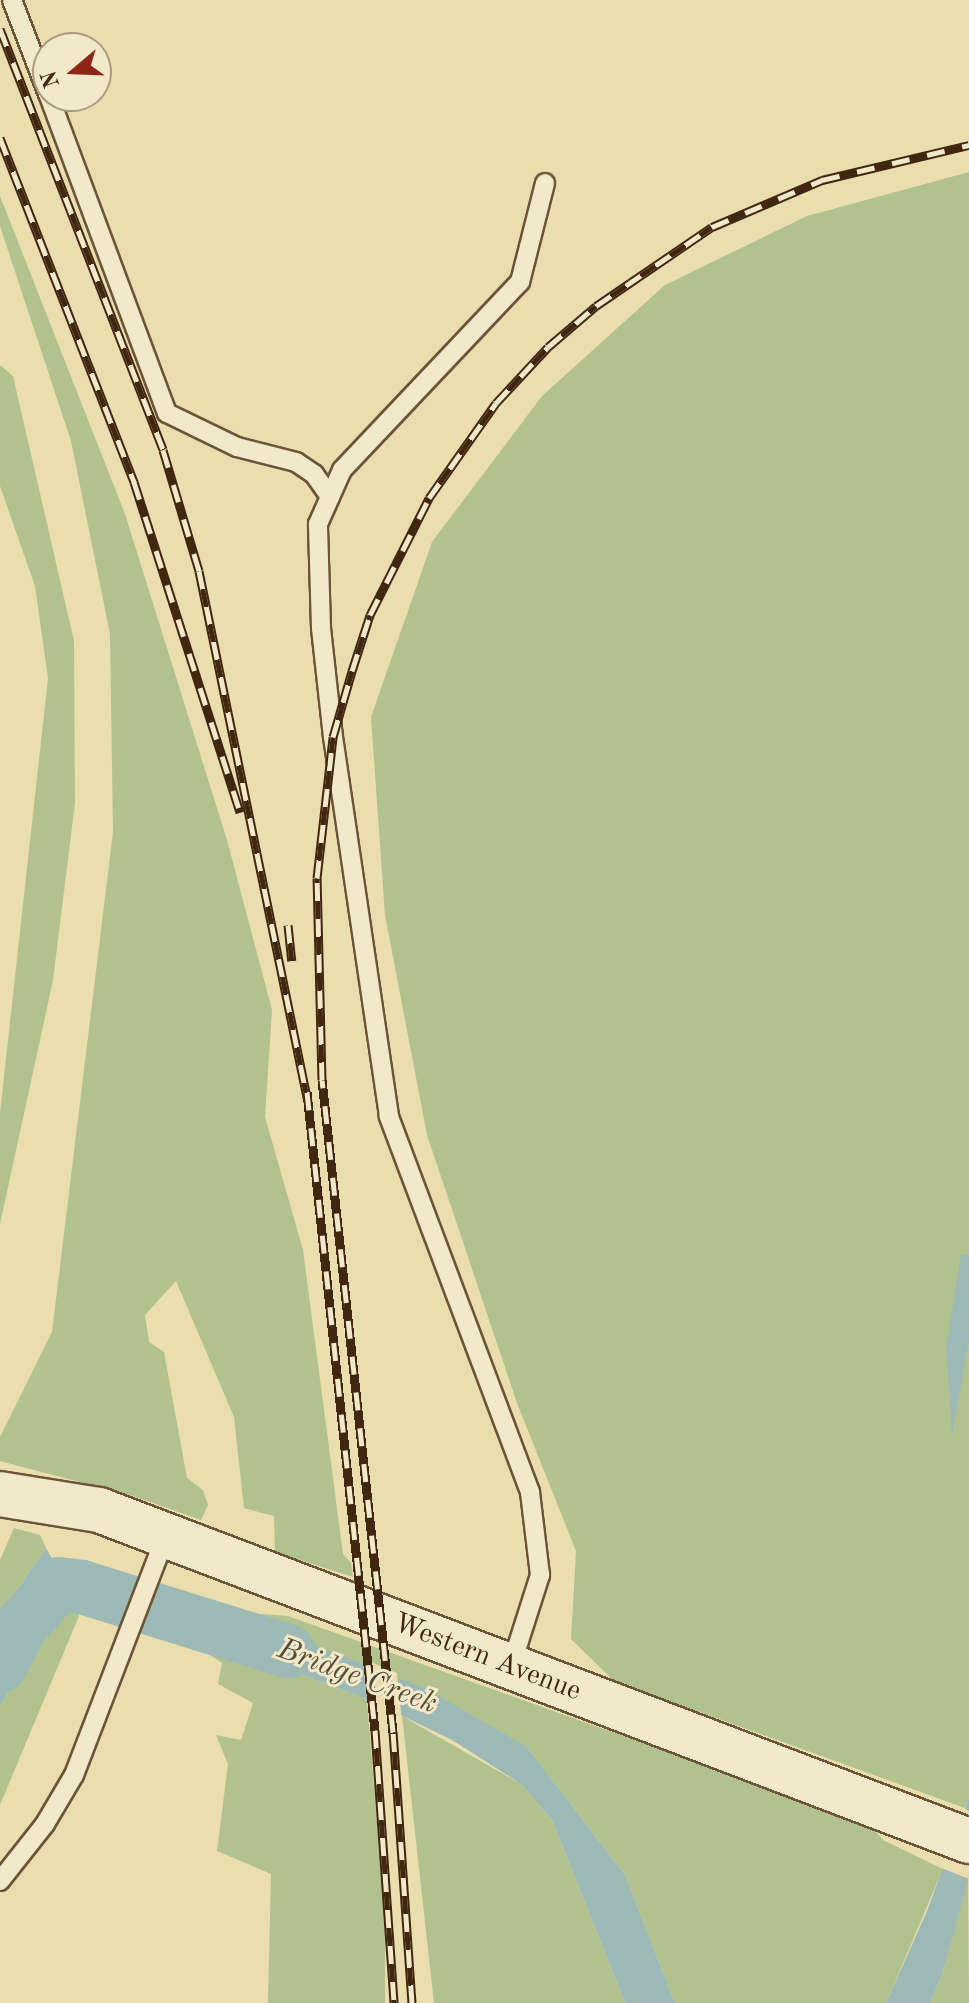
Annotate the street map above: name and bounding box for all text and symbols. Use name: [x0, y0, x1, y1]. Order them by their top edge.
north arrow: [32, 32, 112, 112]
text: N: [38, 68, 64, 91]
street label: Western Avenue: [388, 1607, 586, 1709]
water label: Bridge Creek: [272, 1632, 442, 1722]

